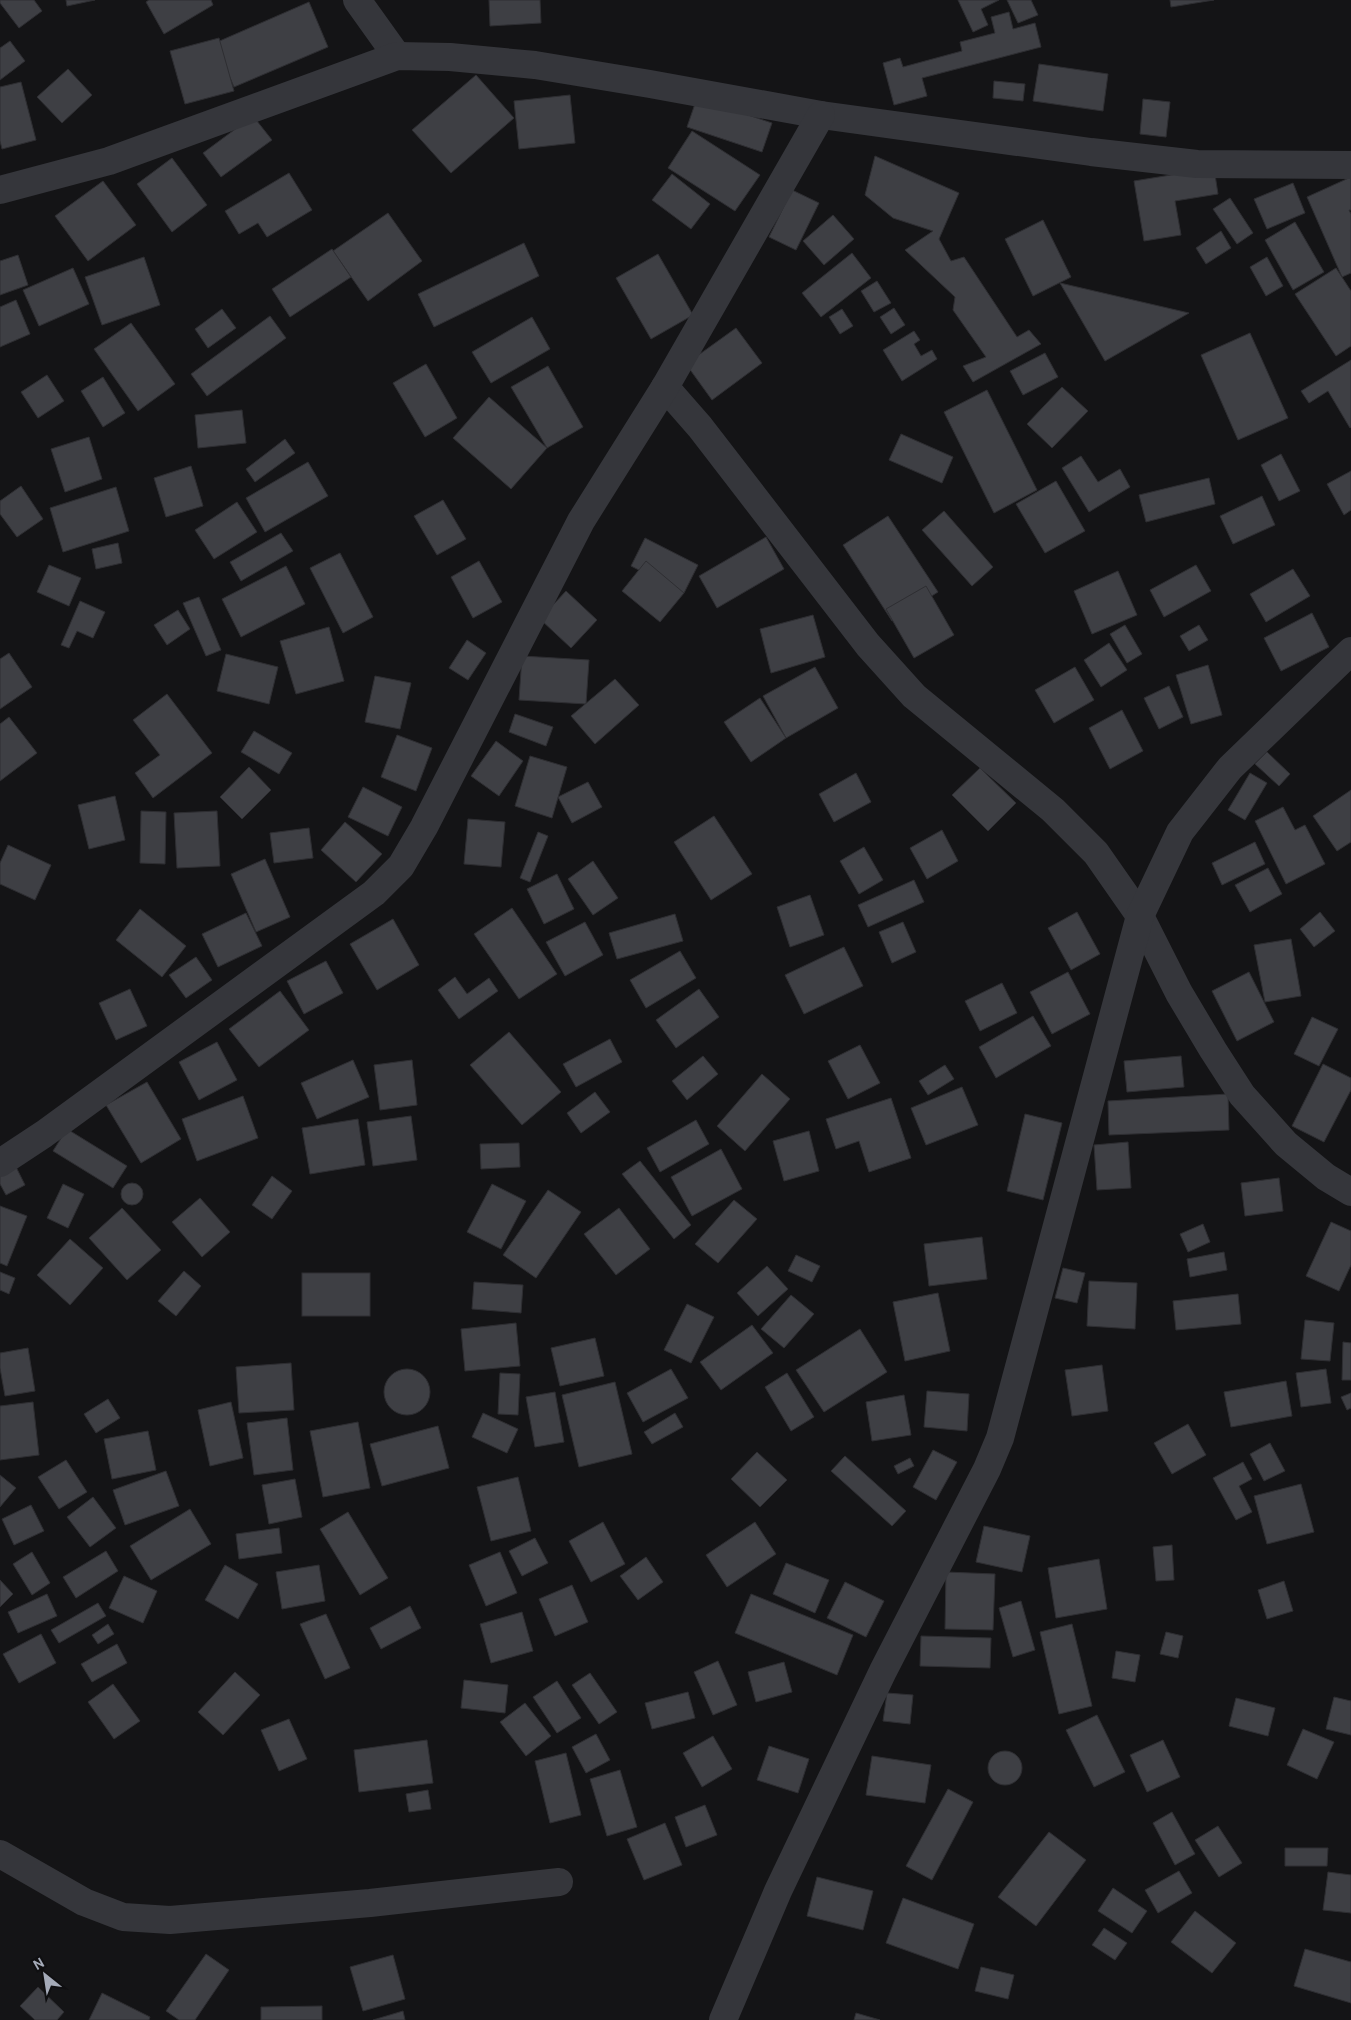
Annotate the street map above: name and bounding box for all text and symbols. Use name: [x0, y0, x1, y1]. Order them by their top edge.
north arrow: [20, 1950, 70, 2000]
text: N: [31, 1955, 48, 1975]

